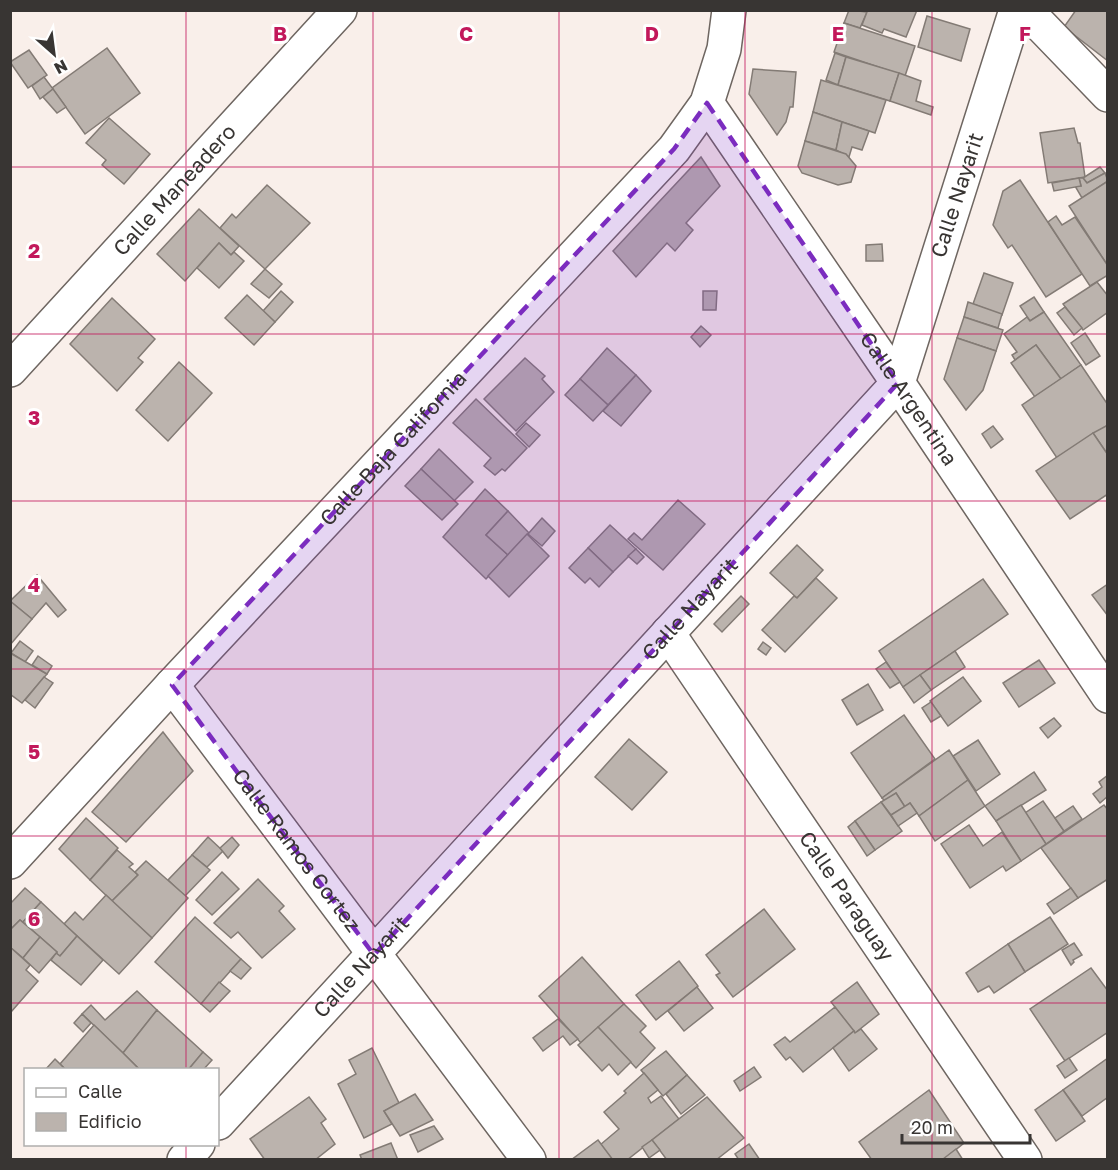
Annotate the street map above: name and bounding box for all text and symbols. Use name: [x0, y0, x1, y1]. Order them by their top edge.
text: B: [273, 21, 287, 45]
text: C: [459, 21, 473, 45]
text: D: [645, 21, 659, 45]
text: E: [832, 21, 844, 45]
text: F: [1019, 21, 1031, 45]
north arrow: [24, 24, 84, 84]
text: N: [51, 56, 71, 79]
street label: Calle Maneadero: [107, 118, 241, 261]
street label: Calle Nayarit: [925, 129, 988, 261]
text: 2: [28, 238, 40, 262]
street label: Calle Argentina: [855, 327, 964, 470]
street label: Calle Baja California: [314, 365, 472, 531]
text: 3: [28, 405, 40, 429]
street label: Calle Nayarit: [636, 552, 743, 665]
text: 4: [28, 572, 40, 596]
text: 5: [28, 739, 40, 763]
street label: Calle Ramos Cortez: [228, 763, 367, 937]
street label: Calle Paraguay: [794, 826, 900, 966]
text: 6: [28, 906, 40, 930]
street label: Calle Nayarit: [307, 910, 414, 1023]
legend: [24, 1068, 219, 1146]
text: Calle: [78, 1080, 122, 1102]
scale bar: [902, 1107, 1030, 1145]
text: Edificio: [78, 1110, 142, 1132]
text: 20 m: [911, 1116, 953, 1138]

